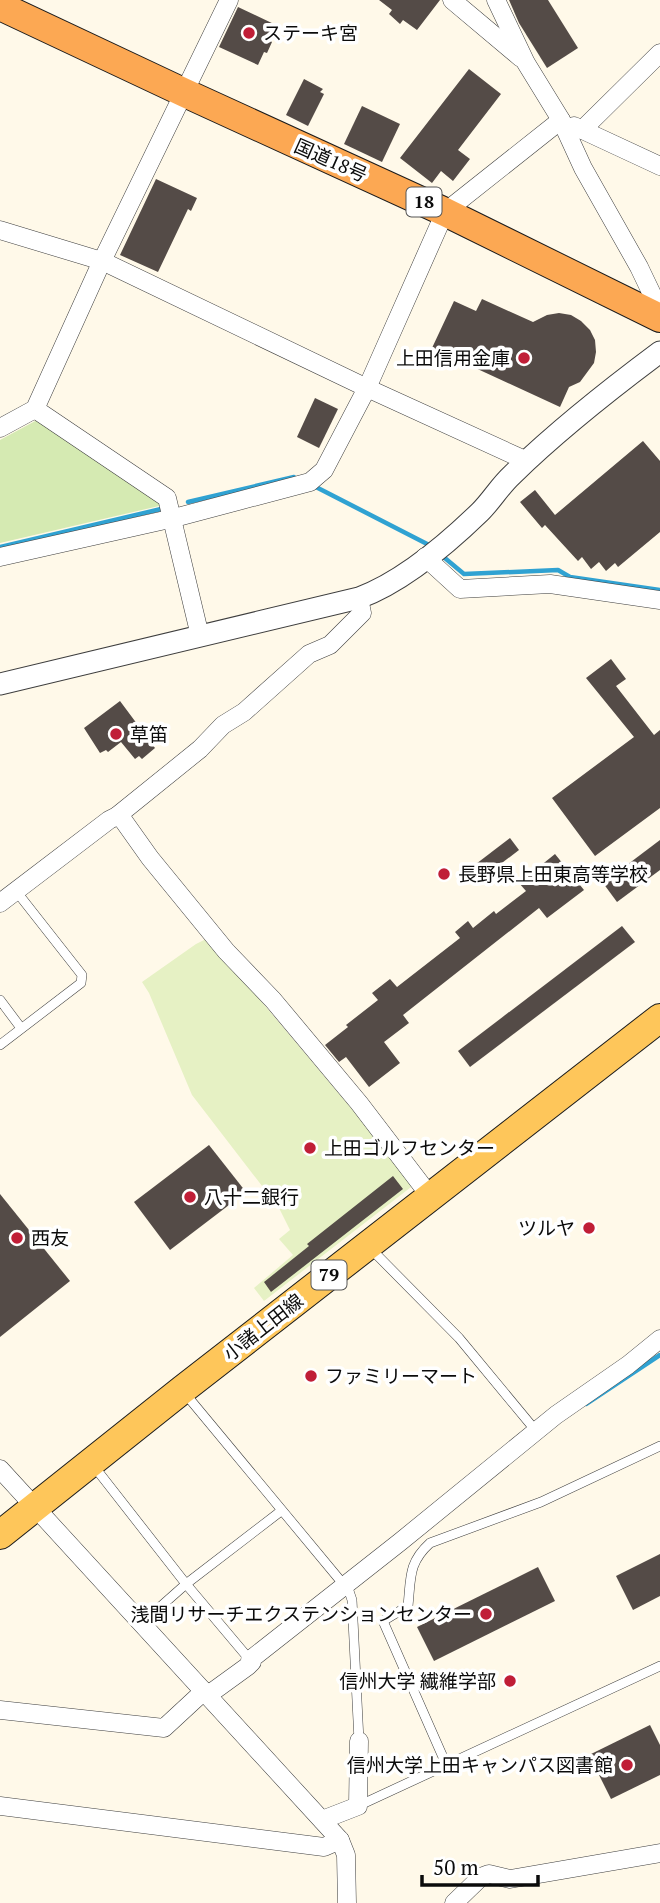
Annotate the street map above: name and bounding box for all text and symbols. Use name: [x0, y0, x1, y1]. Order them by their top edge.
place label: ステーキ宮: [263, 20, 358, 45]
marker: ステーキ宮: [241, 25, 257, 41]
street label: 国道18号: [291, 132, 372, 187]
road number: 18: [406, 188, 442, 216]
place label: 上田信用金庫: [396, 345, 510, 370]
marker: 上田信用金庫: [516, 350, 532, 366]
place label: 草笛: [130, 721, 168, 746]
marker: 草笛: [108, 726, 124, 742]
place label: 長野県上田東高等学校: [458, 861, 648, 886]
marker: 長野県上田東高等学校: [436, 866, 452, 882]
place label: 上田ゴルフセンター: [324, 1135, 495, 1160]
marker: 上田ゴルフセンター: [302, 1140, 318, 1156]
place label: 八十二銀行: [204, 1184, 299, 1209]
marker: 八十二銀行: [182, 1189, 198, 1205]
place label: ツルヤ: [518, 1215, 575, 1240]
marker: ツルヤ: [581, 1220, 597, 1236]
place label: 西友: [31, 1225, 69, 1250]
marker: 西友: [9, 1230, 25, 1246]
road number: 79: [312, 1260, 346, 1290]
street label: 小諸上田線: [218, 1288, 308, 1366]
place label: ファミリーマート: [325, 1363, 477, 1388]
marker: ファミリーマート: [303, 1368, 319, 1384]
place label: 浅間リサーチエクステンションセンター: [131, 1601, 472, 1626]
marker: 浅間リサーチエクステンションセンター: [478, 1606, 494, 1622]
place label: 信州大学 繊維学部: [339, 1668, 496, 1693]
marker: 信州大学 繊維学部: [502, 1673, 518, 1689]
place label: 信州大学上田キャンパス図書館: [347, 1752, 613, 1777]
marker: 信州大学上田キャンパス図書館: [619, 1757, 635, 1773]
scale bar: [422, 1843, 538, 1887]
text: 50 m: [433, 1853, 479, 1881]

